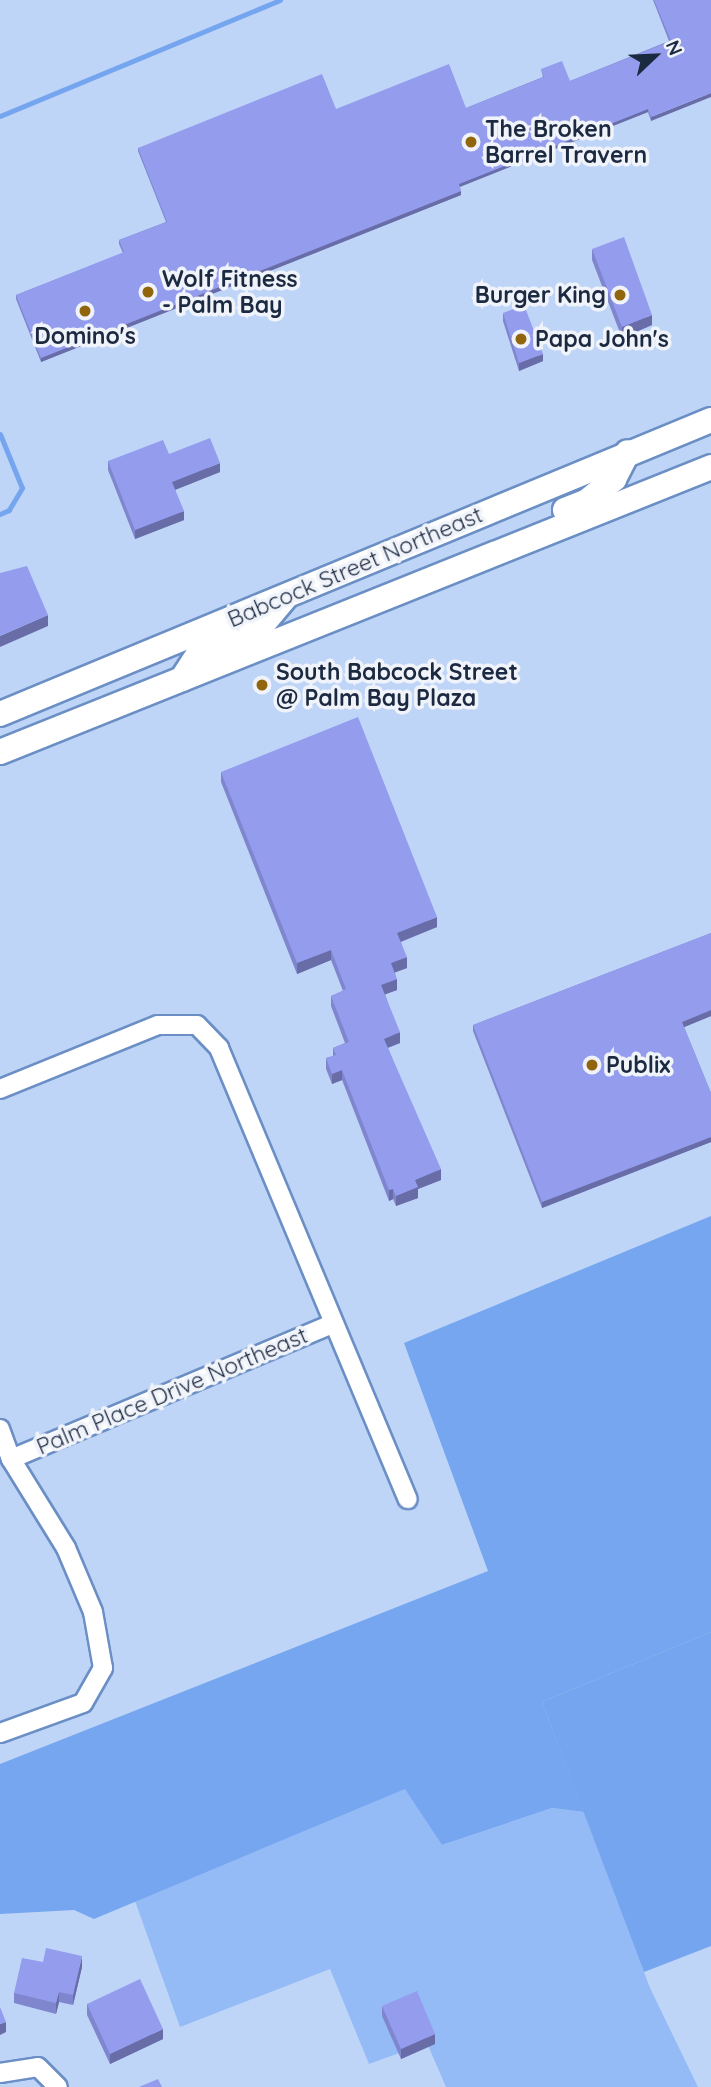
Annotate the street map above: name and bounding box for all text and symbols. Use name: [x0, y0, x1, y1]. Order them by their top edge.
north arrow: [620, 21, 690, 91]
text: N: [661, 37, 688, 59]
place label: The Broken Barrel Travern: [485, 115, 647, 169]
marker: The Broken Barrel Travern: [463, 134, 479, 150]
place label: Wolf Fitness - Palm Bay: [162, 265, 298, 319]
place label: Burger King: [475, 281, 606, 309]
marker: Wolf Fitness - Palm Bay: [140, 284, 156, 300]
marker: Burger King: [612, 287, 628, 303]
marker: Domino's: [77, 303, 93, 319]
place label: Domino's: [34, 322, 136, 350]
place label: Papa John's: [535, 325, 669, 353]
marker: Papa John's: [513, 331, 529, 347]
street label: Babcock Street Northeast: [223, 501, 487, 633]
place label: South Babcock Street @ Palm Bay Plaza: [276, 658, 518, 712]
marker: South Babcock Street @ Palm Bay Plaza: [254, 677, 270, 693]
place label: Publix: [606, 1051, 671, 1079]
marker: Publix: [584, 1057, 600, 1073]
street label: Palm Place Drive Northeast: [32, 1321, 312, 1461]

